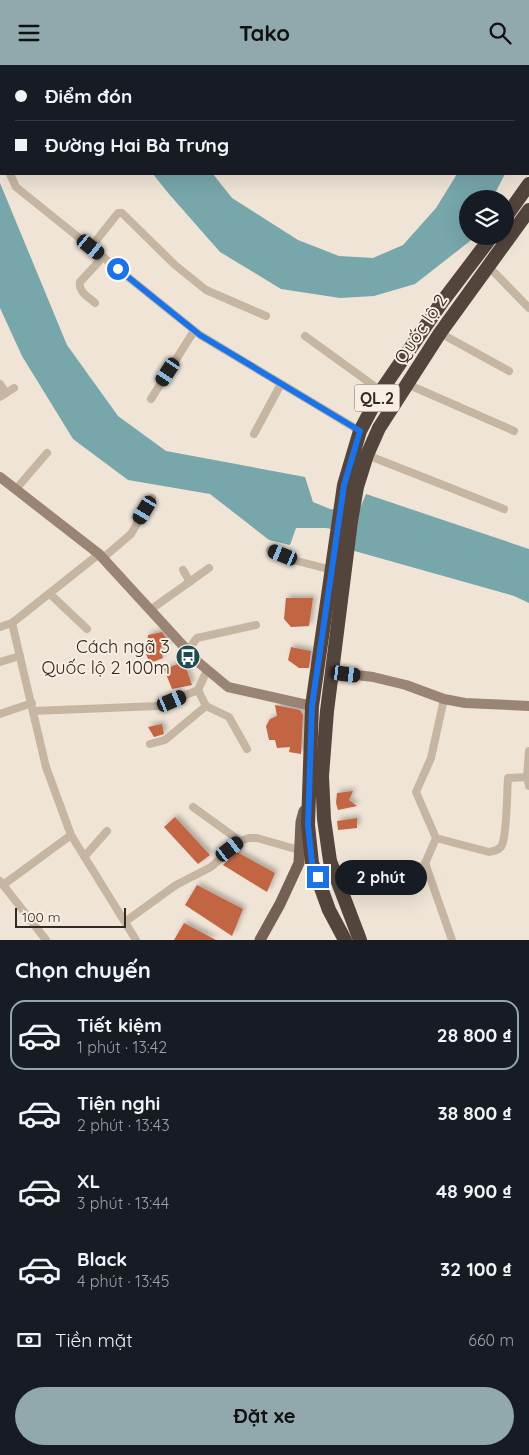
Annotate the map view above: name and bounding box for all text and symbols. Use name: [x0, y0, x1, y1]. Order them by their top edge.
icon: menu: [15, 19, 43, 47]
text: Tako: [239, 19, 290, 47]
icon: search: [486, 19, 514, 47]
text: Điểm đón: [45, 84, 132, 108]
text: Đường Hai Bà Trưng: [45, 133, 229, 157]
map controls: [459, 190, 514, 245]
button: layers: [459, 190, 514, 245]
car: [74, 232, 107, 262]
route start: [107, 258, 129, 280]
street label: Quốc lộ 2: [389, 289, 452, 368]
car: [153, 355, 182, 389]
road number: QL.2: [354, 384, 400, 411]
car: [130, 493, 159, 527]
car: [266, 542, 299, 568]
place label: Cách ngã 3 Quốc lộ 2 100m: [41, 635, 170, 679]
bus stop icon: Cách ngã 3 Quốc lộ 2 100m: [175, 644, 201, 670]
car: [330, 665, 361, 683]
car: [155, 688, 188, 714]
car: [213, 834, 246, 864]
callout: 2 phút: [336, 859, 428, 895]
route end: [307, 866, 329, 888]
text: 2 phút: [357, 867, 405, 887]
scale bar: [15, 905, 126, 928]
text: 100 m: [22, 908, 60, 926]
text: Chọn chuyến: [15, 956, 151, 984]
icon: car: [17, 1013, 62, 1058]
text: Tiết kiệm: [77, 1013, 162, 1037]
text: 28 800 ₫: [437, 1023, 512, 1047]
text: 1 phút · 13:42: [77, 1037, 167, 1057]
icon: car: [17, 1091, 62, 1136]
text: Tiện nghi: [77, 1091, 160, 1115]
text: 38 800 ₫: [437, 1101, 512, 1125]
text: 2 phút · 13:43: [77, 1115, 170, 1135]
icon: car: [17, 1169, 62, 1214]
text: XL: [77, 1169, 100, 1193]
text: 48 900 ₫: [436, 1179, 512, 1203]
text: 3 phút · 13:44: [77, 1193, 169, 1213]
icon: car: [17, 1247, 62, 1292]
text: Black: [77, 1247, 127, 1271]
text: 32 100 ₫: [440, 1257, 512, 1281]
text: 4 phút · 13:45: [77, 1271, 170, 1291]
icon: cash: [15, 1326, 43, 1354]
text: Tiền mặt: [55, 1328, 133, 1352]
text: 660 m: [468, 1330, 514, 1350]
button: Đặt xe: [15, 1387, 514, 1445]

